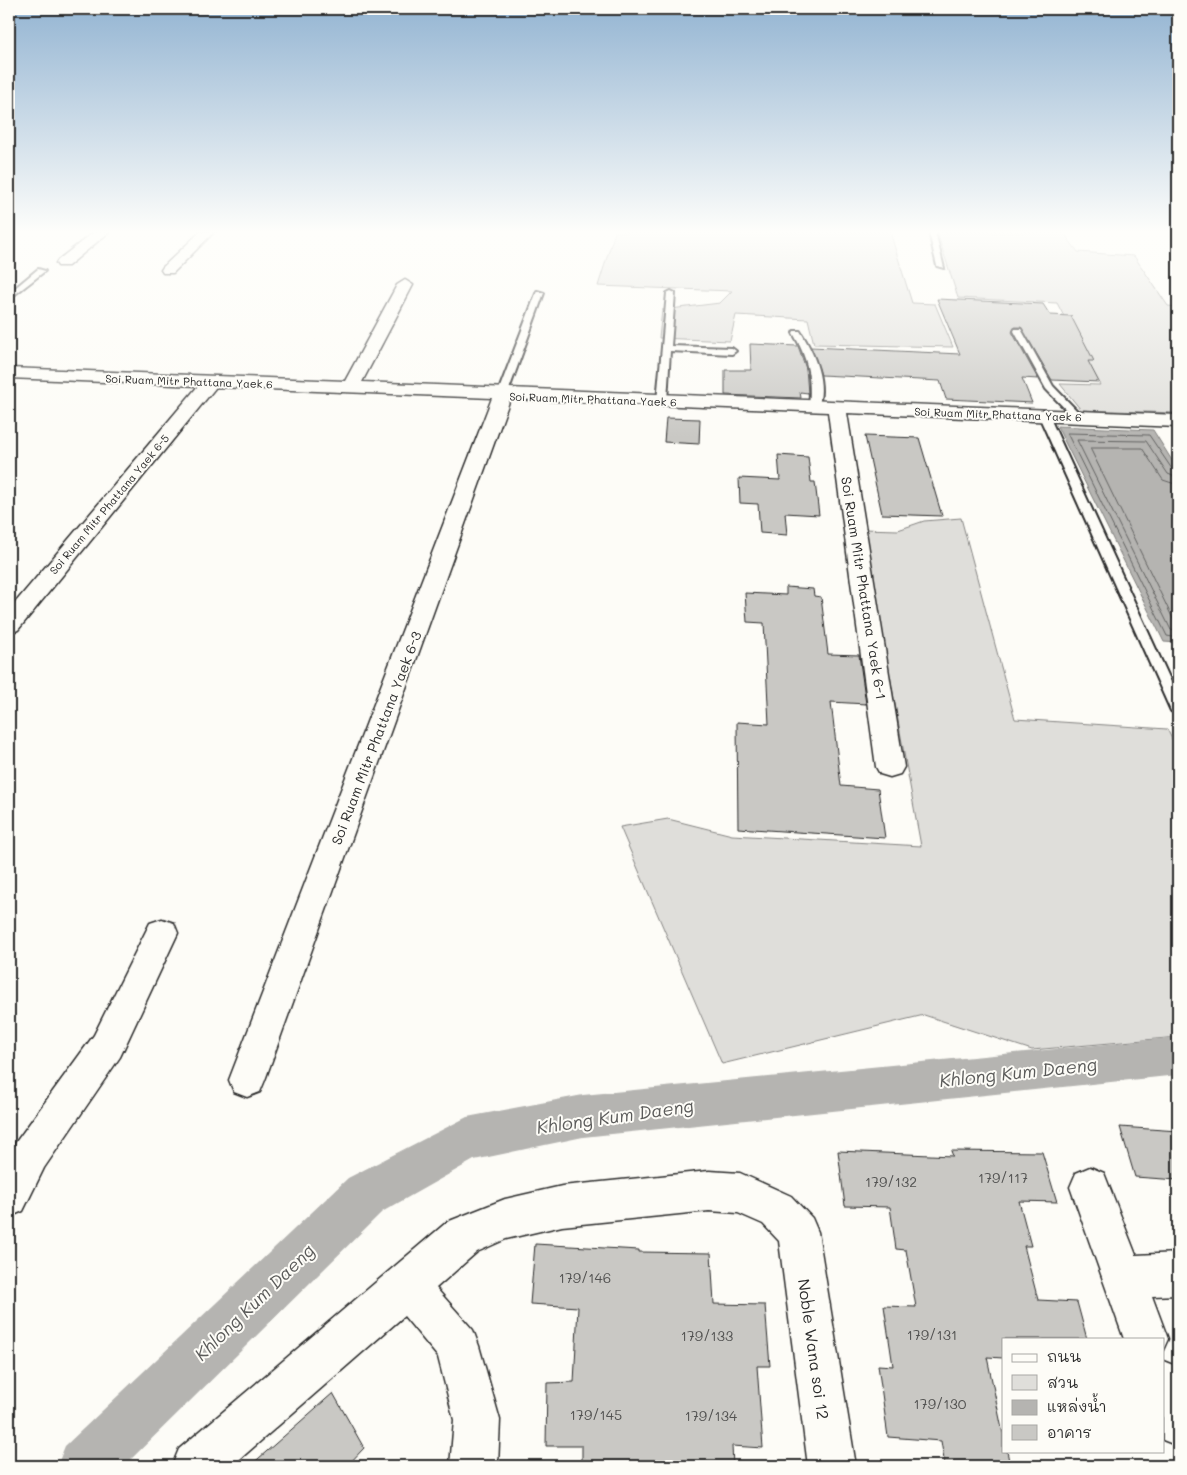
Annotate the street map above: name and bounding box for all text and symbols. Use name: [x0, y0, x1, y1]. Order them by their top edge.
street label: Soi Ruam Mitr Phattana Yaek 6: [105, 371, 273, 391]
street label: Soi Ruam Mitr Phattana Yaek 6: [509, 389, 677, 409]
street label: Soi Ruam Mitr Phattana Yaek 6: [914, 404, 1082, 424]
street label: Soi Ruam Mitr Phattana Yaek 6-5: [46, 431, 172, 577]
street label: Soi Ruam Mitr Phattana Yaek 6-1: [837, 475, 891, 701]
street label: Soi Ruam Mitr Phattana Yaek 6-3: [326, 629, 426, 847]
water label: Khlong Kum Daeng: [938, 1052, 1098, 1092]
water label: Khlong Kum Daeng: [535, 1093, 695, 1139]
house number: 179/117: [978, 1168, 1028, 1187]
house number: 179/132: [865, 1172, 917, 1191]
water label: Khlong Kum Daeng: [189, 1238, 319, 1366]
house number: 179/146: [559, 1268, 611, 1287]
street label: Noble Wana soi 12: [794, 1277, 834, 1421]
house number: 179/131: [907, 1325, 957, 1344]
house number: 179/133: [681, 1326, 733, 1345]
legend: [1002, 1338, 1164, 1452]
text: ถนน: [1047, 1346, 1081, 1366]
text: สวน: [1047, 1372, 1078, 1392]
text: แหล่งน้ำ: [1047, 1393, 1107, 1416]
house number: 179/130: [914, 1394, 967, 1413]
house number: 179/145: [570, 1405, 622, 1424]
house number: 179/134: [685, 1406, 738, 1425]
text: อาคาร: [1047, 1422, 1092, 1442]

